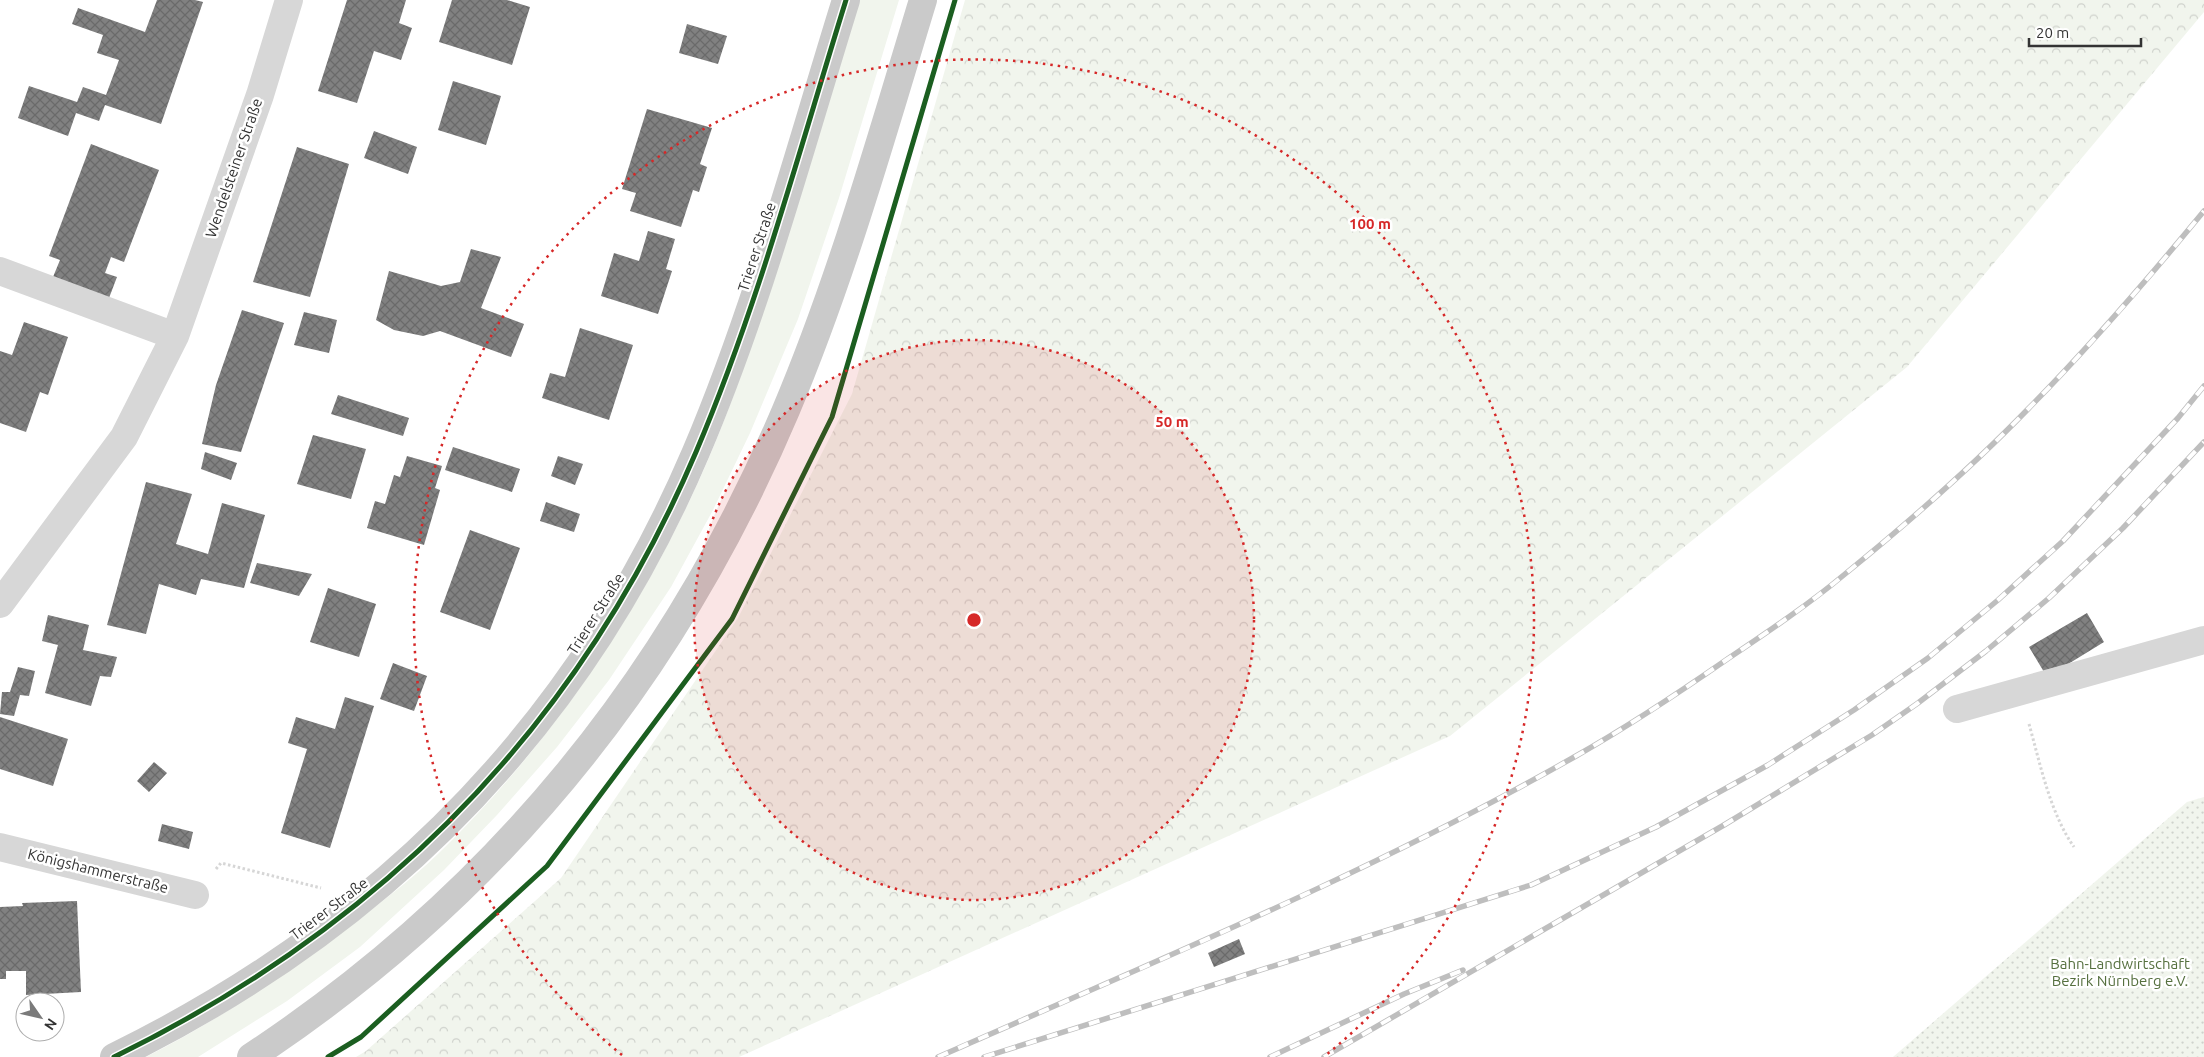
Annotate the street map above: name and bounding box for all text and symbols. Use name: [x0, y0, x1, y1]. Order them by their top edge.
scale bar: [2029, 15, 2142, 47]
text: 20 m: [2036, 24, 2069, 41]
street label: Wendelsteiner Straße: [202, 96, 265, 240]
street label: Trierer Straße: [734, 200, 779, 294]
text: 100 m: [1349, 215, 1391, 232]
text: 50 m: [1155, 413, 1189, 430]
street label: Trierer Straße: [564, 570, 627, 658]
centre of rings: [965, 611, 983, 629]
street label: Königshammerstraße: [26, 845, 170, 896]
street label: Trierer Straße: [286, 874, 371, 943]
park label: Bahn-Landwirtschaft Bezirk Nürnberg e.V.: [2050, 955, 2190, 989]
north arrow: [15, 992, 65, 1042]
text: N: [41, 1015, 60, 1033]

